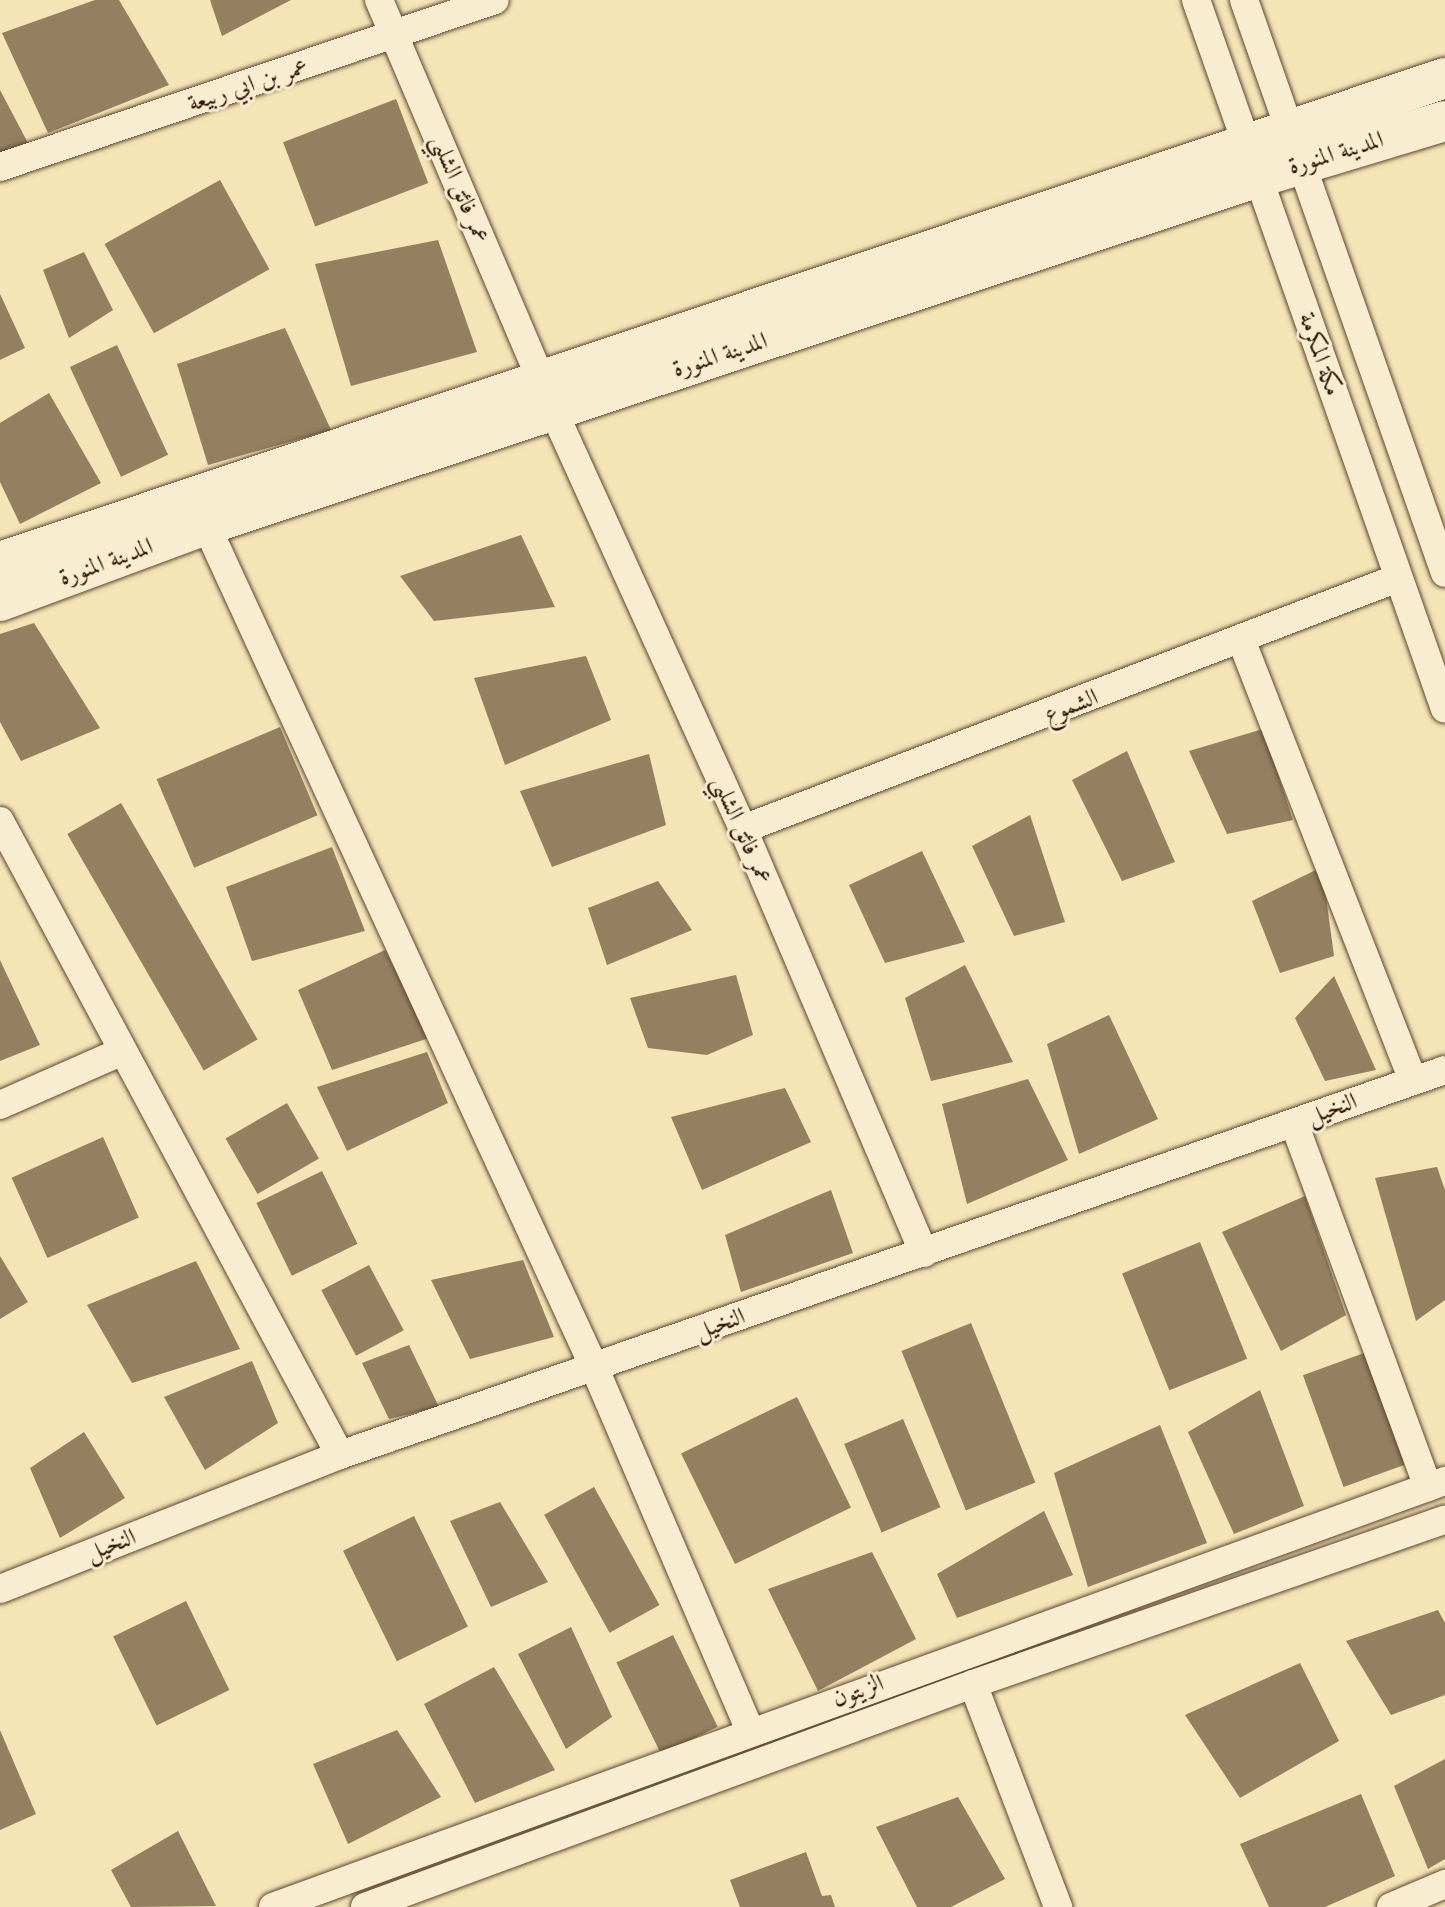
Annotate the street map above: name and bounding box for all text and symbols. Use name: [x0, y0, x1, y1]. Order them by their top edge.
street label: عمر بن ابي ربيعة: [184, 52, 312, 118]
street label: المدينة المنورة: [1285, 125, 1387, 181]
street label: عمر فائق الشلبي: [424, 130, 496, 248]
street label: مكة المكرمة: [1292, 309, 1348, 399]
street label: المدينة المنورة: [669, 326, 771, 384]
street label: المدينة المنورة: [55, 532, 157, 592]
street label: الشموع: [1040, 683, 1102, 729]
street label: عمر فائق الشلبي: [705, 772, 779, 888]
street label: النخيل: [1303, 1087, 1361, 1131]
street label: النخيل: [691, 1302, 749, 1346]
street label: النخيل: [82, 1522, 140, 1568]
street label: الزيتون: [828, 1668, 888, 1714]

